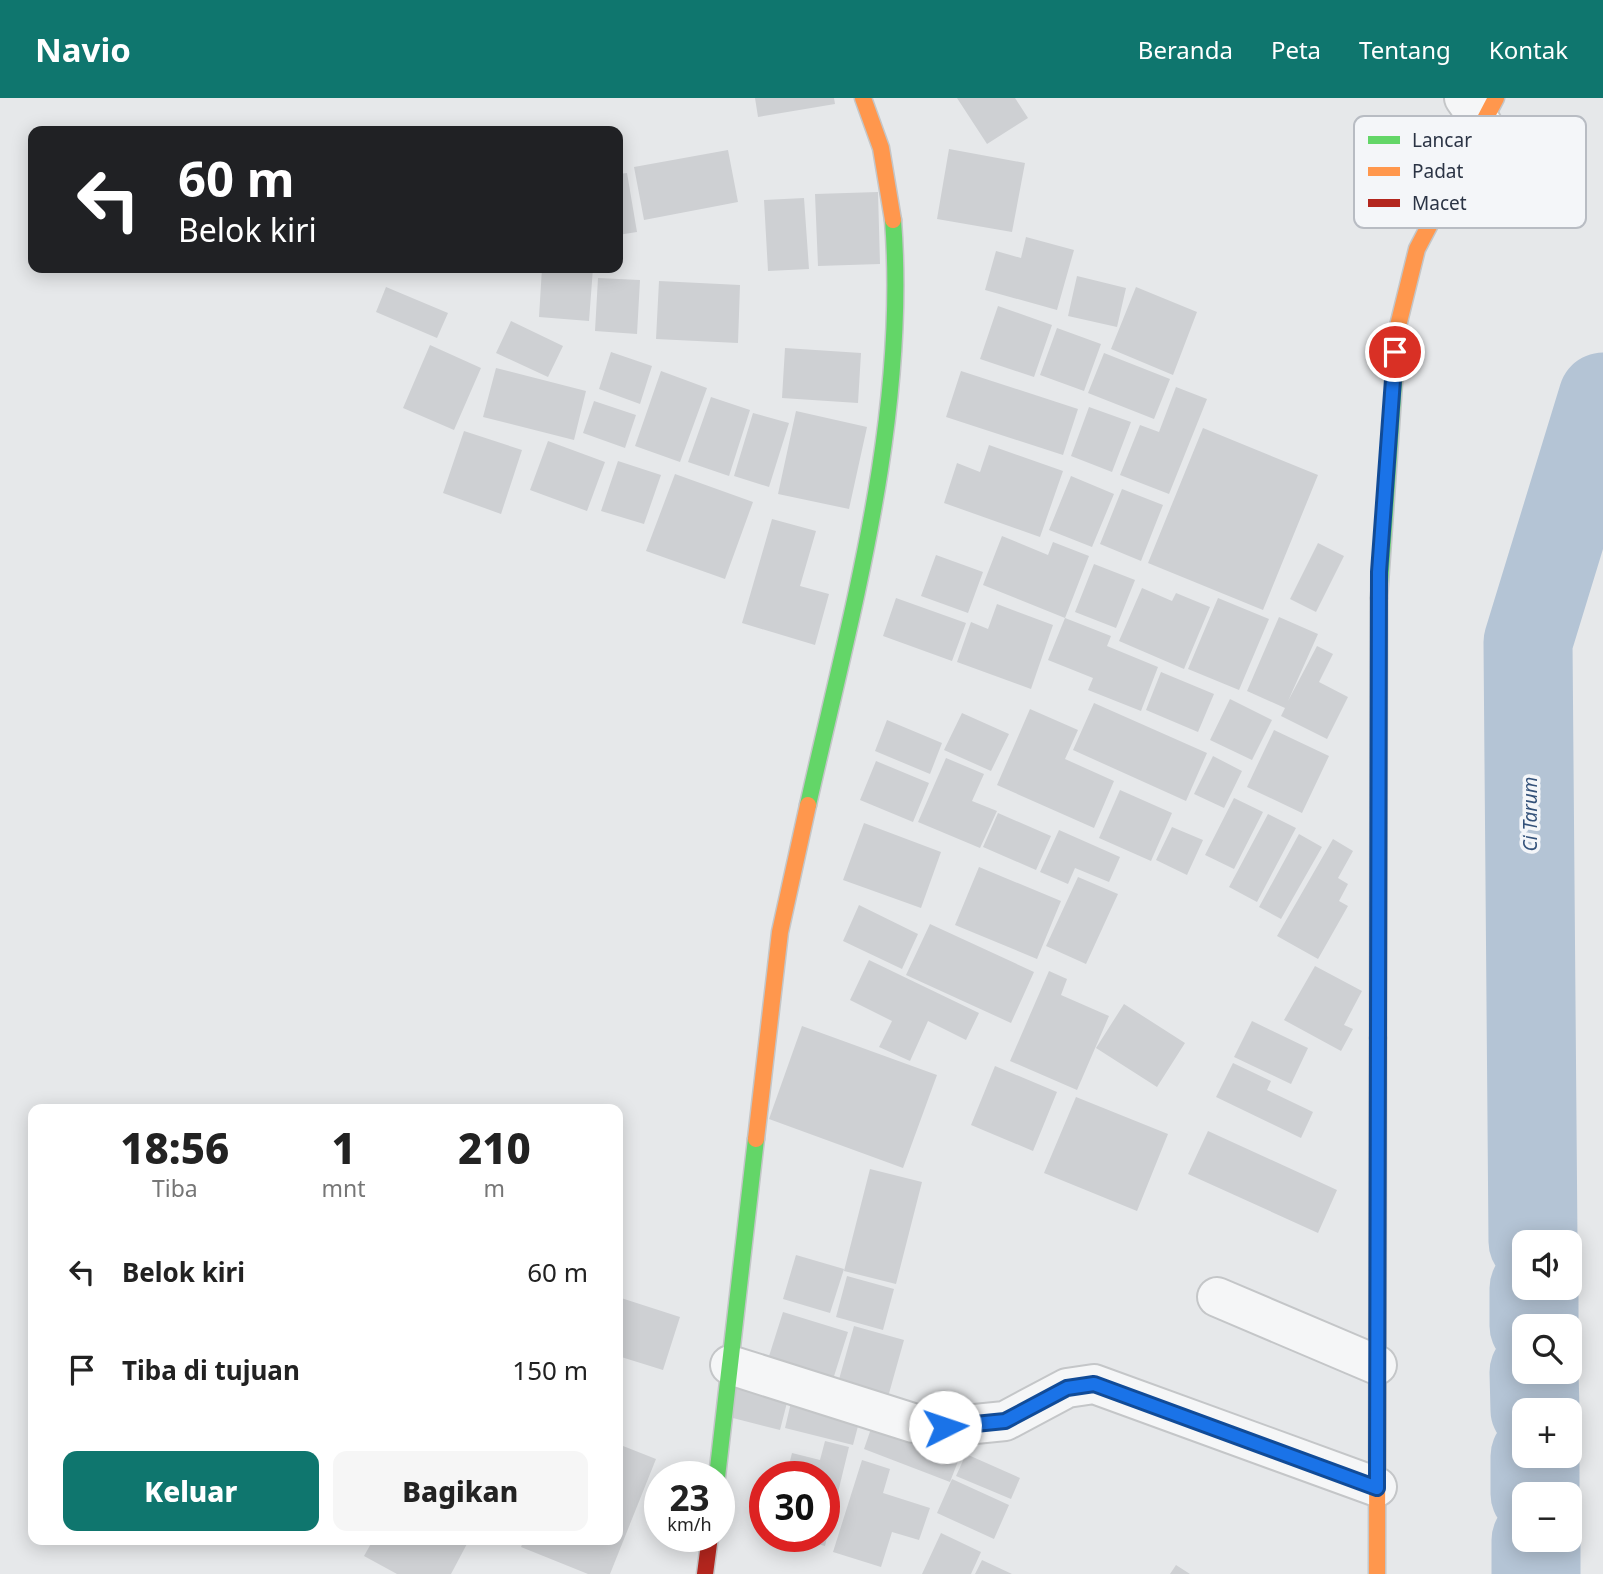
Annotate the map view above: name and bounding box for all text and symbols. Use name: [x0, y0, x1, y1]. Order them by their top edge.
text: Navio: [35, 27, 131, 72]
text: Beranda: [1138, 33, 1233, 66]
text: Peta: [1271, 33, 1321, 66]
text: Tentang: [1359, 33, 1451, 66]
text: Kontak: [1489, 33, 1568, 66]
legend: [1354, 116, 1586, 228]
text: Lancar: [1412, 127, 1472, 153]
text: 60 m: [178, 145, 295, 211]
icon: left: [63, 154, 154, 245]
text: Padat: [1412, 158, 1463, 184]
text: Macet: [1412, 190, 1467, 216]
text: Belok kiri: [178, 208, 317, 251]
pin: [1365, 322, 1425, 382]
icon: arrive: [1376, 333, 1414, 371]
water label: Ci Tarum: [1517, 777, 1543, 851]
text: 18:56: [120, 1119, 229, 1176]
text: 1: [331, 1119, 356, 1176]
text: 210: [458, 1119, 531, 1176]
text: Tiba: [152, 1172, 198, 1204]
text: mnt: [322, 1172, 366, 1204]
text: m: [484, 1172, 505, 1204]
map controls: [1512, 1230, 1582, 1552]
button: sound: [1512, 1230, 1582, 1300]
icon: left: [63, 1253, 101, 1291]
text: Belok kiri: [122, 1254, 245, 1290]
text: 60 m: [527, 1254, 588, 1290]
button: search: [1512, 1314, 1582, 1384]
icon: arrive: [63, 1351, 101, 1389]
text: Tiba di tujuan: [122, 1352, 300, 1388]
text: 150 m: [512, 1352, 588, 1388]
position arrow: [908, 1390, 982, 1464]
button: +: [1512, 1398, 1582, 1468]
button: Keluar: [63, 1451, 319, 1531]
button: Bagikan: [333, 1451, 588, 1531]
speed limit sign: 30: [749, 1461, 840, 1552]
text: 23: [669, 1474, 710, 1521]
button: −: [1512, 1482, 1582, 1552]
text: km/h: [667, 1512, 712, 1536]

